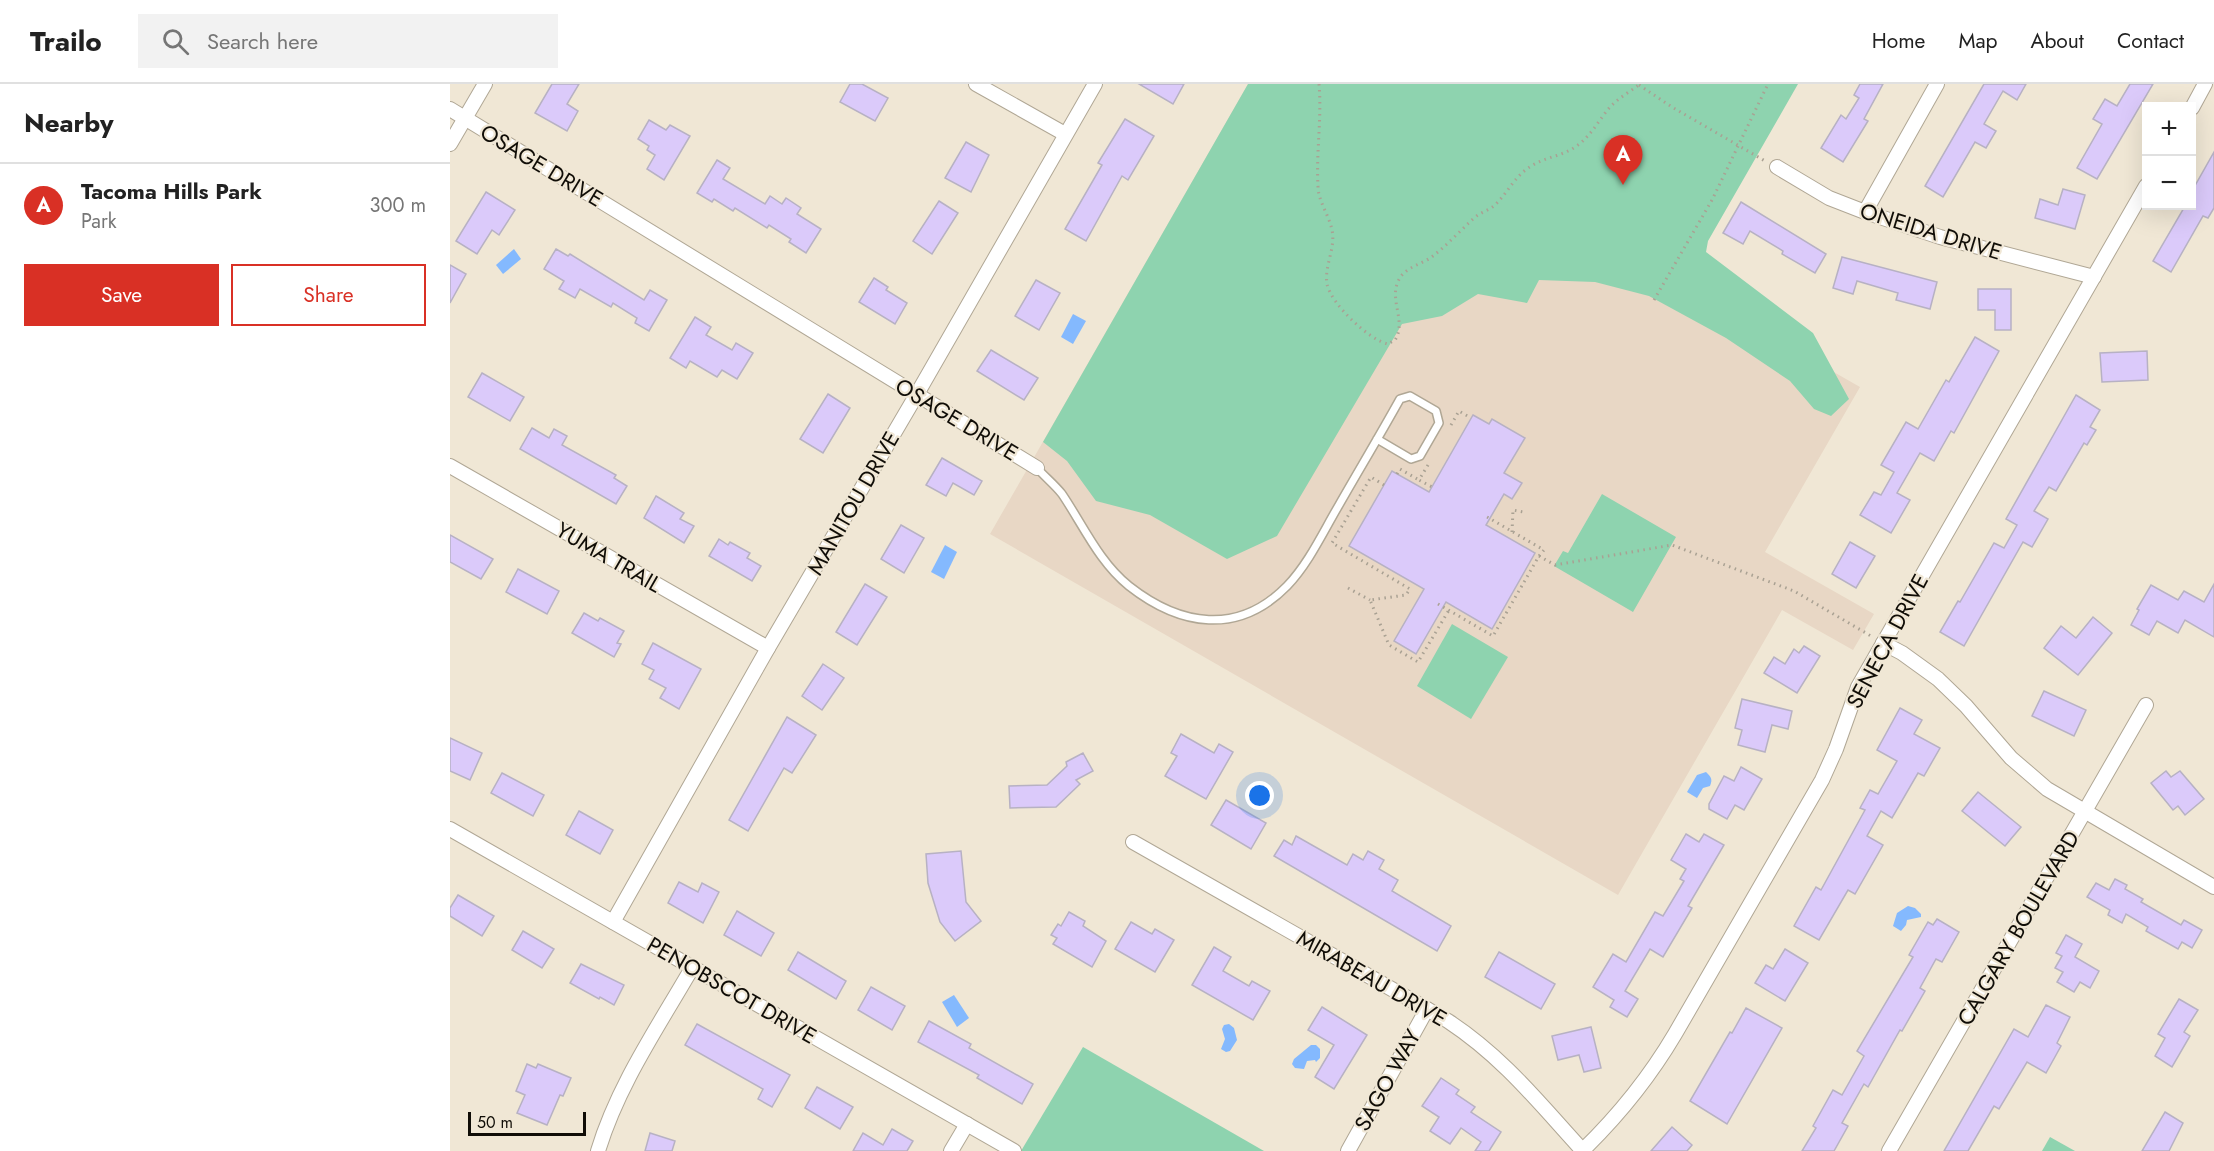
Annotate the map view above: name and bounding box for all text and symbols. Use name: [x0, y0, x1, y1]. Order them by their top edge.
search box: [138, 14, 558, 68]
text: Trailo: [30, 21, 102, 62]
icon: search: [159, 25, 192, 58]
text: Search here: [207, 25, 318, 57]
text: Home: [1872, 26, 1925, 56]
text: Map: [1958, 26, 1998, 56]
text: About: [2031, 26, 2084, 56]
text: Contact: [2117, 26, 2184, 56]
map controls: [2142, 102, 2196, 210]
button: +: [2142, 102, 2196, 156]
text: Nearby: [24, 104, 113, 142]
street label: OSAGE DRIVE: [474, 116, 610, 214]
pin: A: [1604, 135, 1642, 185]
button: −: [2142, 156, 2196, 210]
text: Tacoma Hills Park: [81, 175, 262, 207]
text: A: [36, 191, 51, 220]
text: 300 m: [369, 191, 426, 220]
street label: ONEIDA DRIVE: [1856, 194, 2006, 268]
text: Park: [81, 207, 117, 236]
button: Save: [24, 264, 219, 326]
button: Share: [231, 264, 426, 326]
street label: OSAGE DRIVE: [889, 370, 1025, 468]
street label: MANITOU DRIVE: [799, 425, 907, 581]
street label: YUMA TRAIL: [550, 514, 668, 600]
street label: SENECA DRIVE: [1838, 568, 1936, 714]
your location: [1245, 781, 1274, 810]
street label: CALGARY BOULEVARD: [1949, 825, 2087, 1031]
street label: MIRABEAU DRIVE: [1291, 922, 1453, 1034]
street label: PENOBSCOT DRIVE: [641, 928, 823, 1052]
street label: SAGO WAY: [1346, 1023, 1428, 1137]
scale bar: [468, 1109, 586, 1136]
text: 50 m: [477, 1111, 513, 1134]

